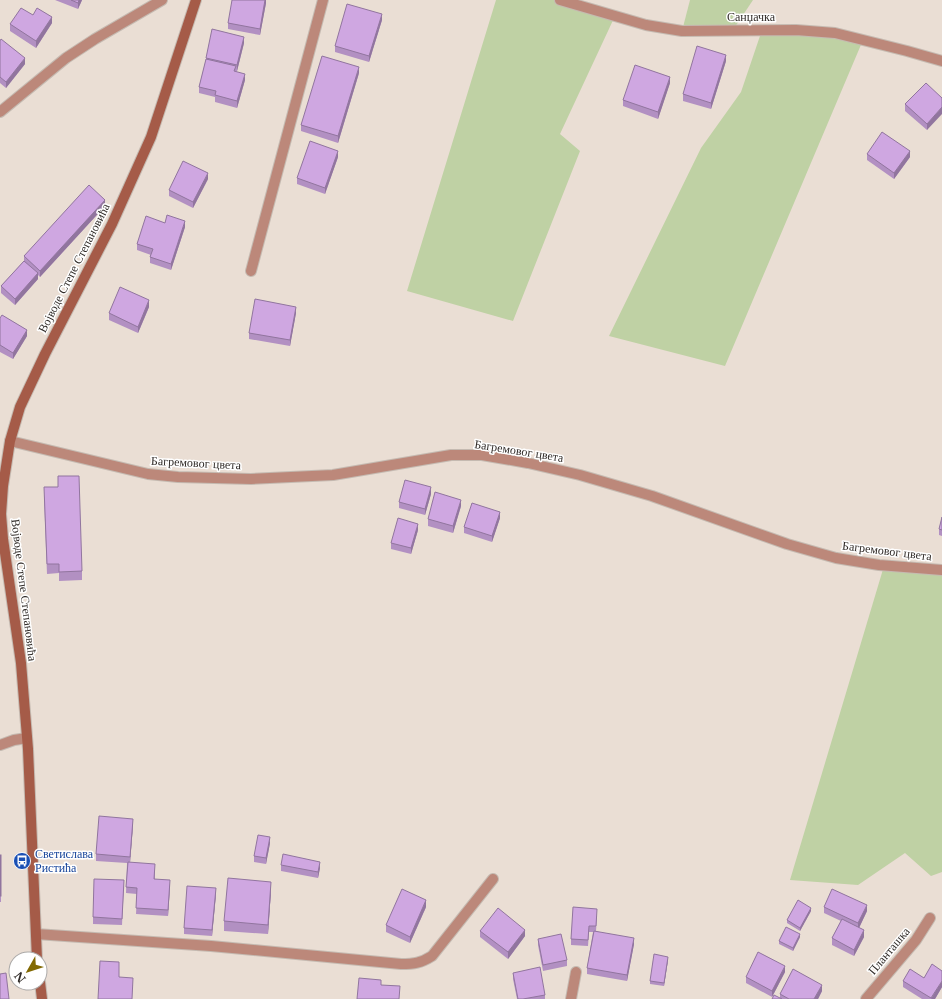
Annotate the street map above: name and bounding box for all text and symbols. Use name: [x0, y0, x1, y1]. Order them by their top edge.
street label: Санџачка: [727, 9, 776, 24]
street label: Војводе Степе Степановића: [34, 200, 113, 335]
street label: Багремовог цвета: [473, 436, 565, 465]
street label: Багремовог цвета: [151, 453, 242, 472]
street label: Војводе Степе Степановића: [8, 518, 41, 663]
street label: Багремовог цвета: [841, 538, 933, 564]
place label: Светислава Ристића: [35, 846, 94, 875]
bus stop icon: Светислава Ристића: [12, 851, 32, 871]
street label: Планташка: [864, 923, 913, 977]
north arrow: [8, 951, 48, 991]
text: N: [11, 968, 29, 986]

